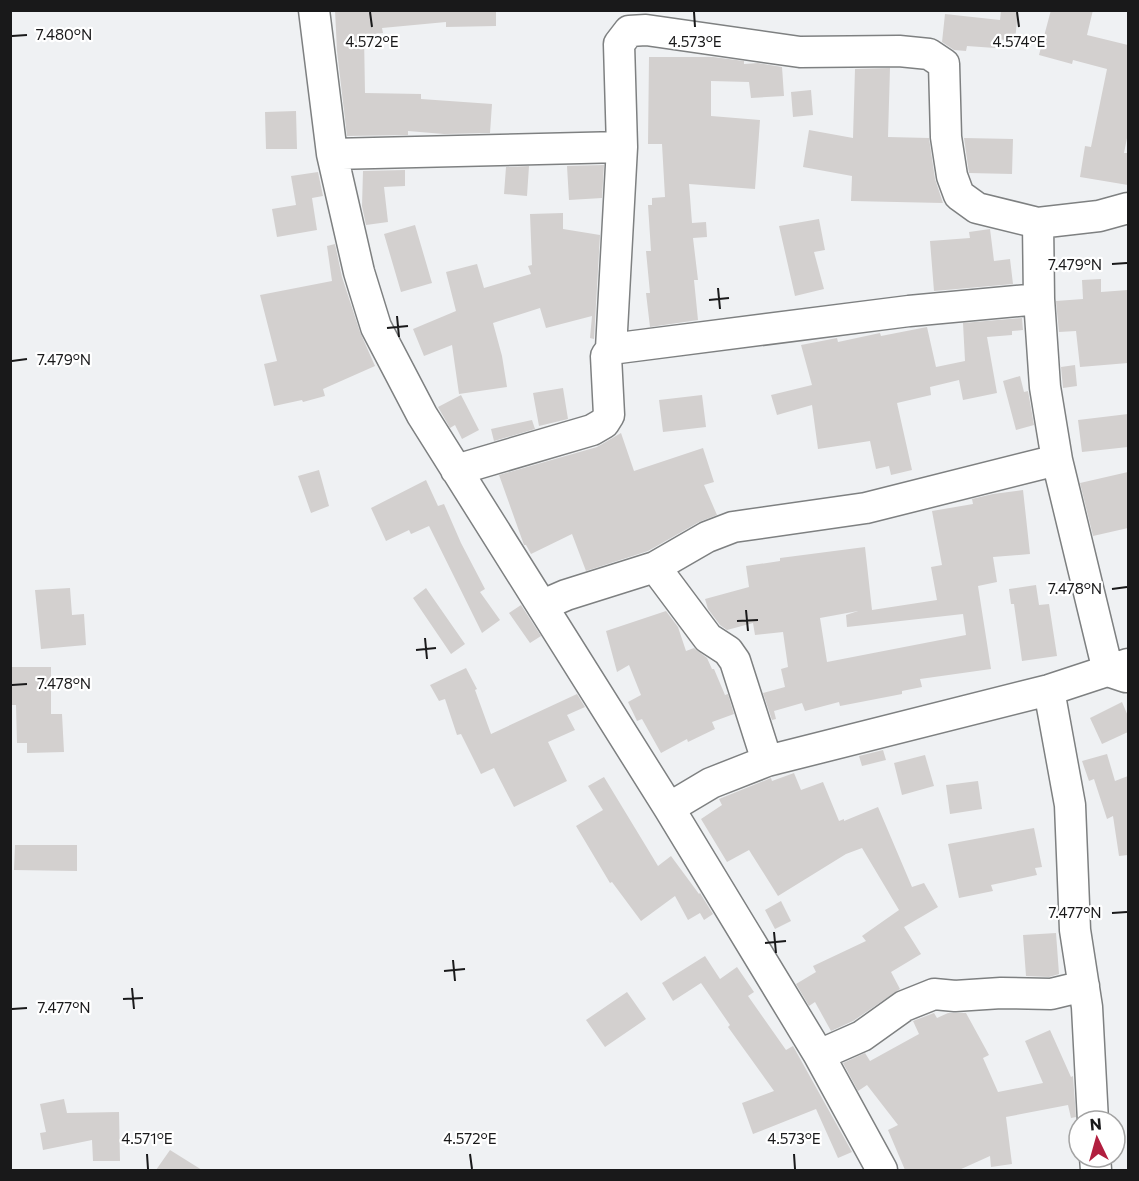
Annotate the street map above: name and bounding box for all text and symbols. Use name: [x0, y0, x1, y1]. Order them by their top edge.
text: 7.480°N: [36, 25, 92, 43]
text: 4.572°E: [345, 32, 399, 50]
text: 4.573°E: [668, 32, 722, 50]
text: 4.574°E: [993, 32, 1046, 50]
text: 7.479°N: [1048, 255, 1102, 273]
text: 7.479°N: [37, 350, 91, 368]
text: 7.478°N: [1048, 579, 1102, 597]
text: 7.478°N: [37, 674, 91, 692]
text: 7.477°N: [1048, 903, 1102, 921]
text: 7.477°N: [37, 998, 91, 1016]
north arrow: [1067, 1109, 1127, 1169]
text: N: [1089, 1114, 1102, 1134]
text: 4.571°E: [121, 1129, 173, 1147]
text: 4.572°E: [443, 1129, 497, 1147]
text: 4.573°E: [767, 1129, 821, 1147]

